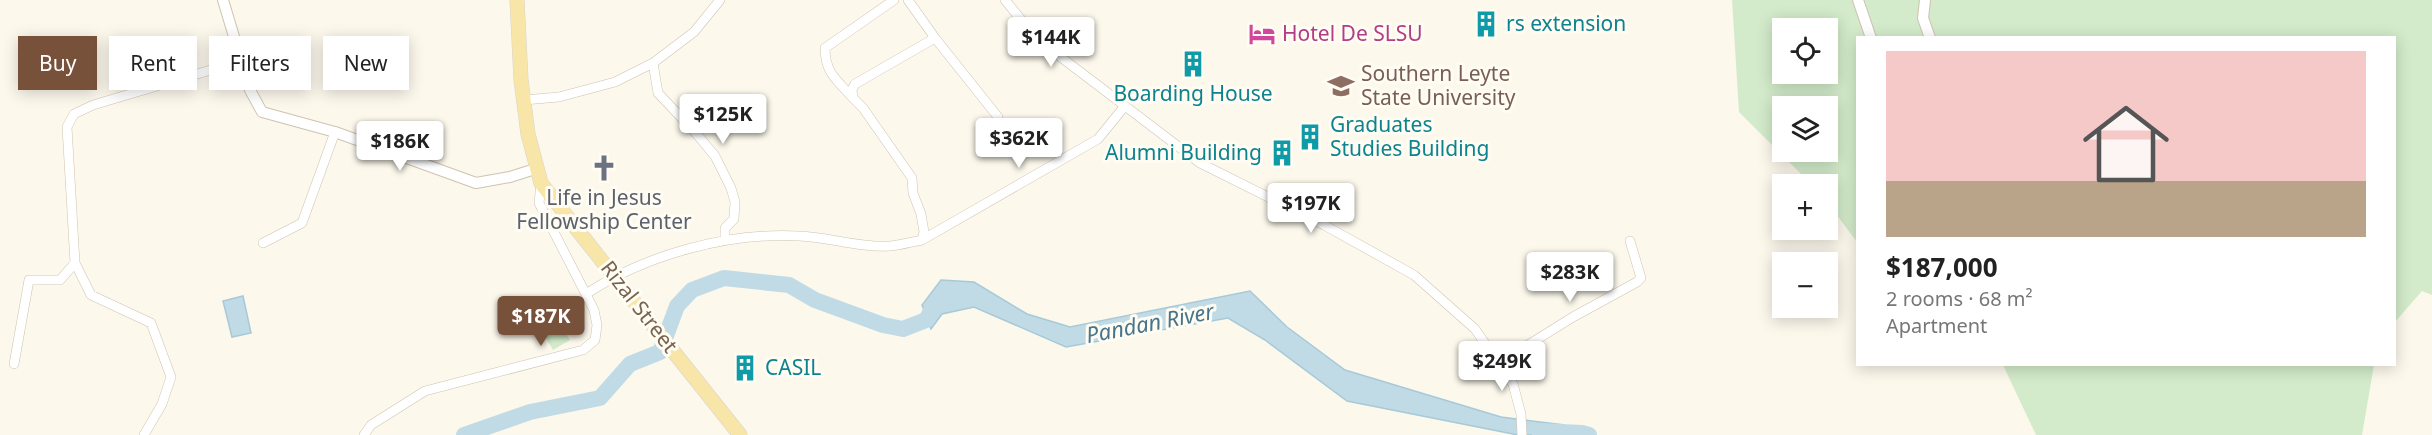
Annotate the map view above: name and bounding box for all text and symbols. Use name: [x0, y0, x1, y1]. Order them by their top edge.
building icon: rs extension: [1471, 9, 1501, 39]
place label: rs extension: [1506, 9, 1626, 37]
pin: $144K: [1009, 17, 1093, 68]
map controls: [1772, 18, 1838, 318]
button: locate: [1772, 18, 1838, 84]
hotel icon: Hotel De SLSU: [1247, 19, 1277, 49]
place label: Hotel De SLSU: [1282, 19, 1423, 47]
text: $144K: [1021, 23, 1081, 50]
chip: Buy: [18, 36, 97, 90]
chip: Rent: [109, 36, 197, 90]
chip: Filters: [209, 36, 311, 90]
chip: New: [323, 36, 409, 90]
building icon: Boarding House: [1178, 49, 1208, 79]
place label: Southern Leyte State University: [1361, 59, 1516, 111]
school or university icon: Southern Leyte State University: [1326, 71, 1356, 101]
place label: Boarding House: [1113, 79, 1273, 107]
icon: home: [2072, 90, 2180, 198]
pin: $125K: [681, 94, 765, 145]
button: layers: [1772, 96, 1838, 162]
text: $125K: [693, 100, 753, 127]
place label: Graduates Studies Building: [1330, 110, 1489, 162]
pin: $362K: [977, 118, 1061, 169]
pin: $186K: [358, 121, 442, 172]
building icon: Graduates Studies Building: [1295, 122, 1325, 152]
text: $362K: [989, 124, 1049, 151]
text: $186K: [370, 127, 430, 154]
place label: Alumni Building: [1105, 138, 1262, 166]
building icon: Alumni Building: [1267, 138, 1297, 168]
church icon: Life in Jesus Fellowship Center: [589, 153, 619, 183]
button: +: [1772, 174, 1838, 240]
place label: Life in Jesus Fellowship Center: [516, 183, 692, 235]
pin: $197K: [1269, 183, 1353, 234]
text: $197K: [1281, 189, 1341, 216]
text: $187,000: [1886, 249, 1998, 285]
pin: $283K: [1528, 252, 1612, 303]
button: −: [1772, 252, 1838, 318]
street label: Rizal Street: [595, 255, 685, 359]
text: $283K: [1540, 258, 1600, 285]
text: 2 rooms · 68 m²: [1886, 285, 2033, 312]
water label: Pandan River: [1083, 295, 1218, 349]
pin: $187K: [499, 296, 583, 347]
text: $187K: [511, 302, 571, 329]
text: Apartment: [1886, 312, 1987, 339]
pin: $249K: [1460, 341, 1544, 392]
text: $249K: [1472, 347, 1532, 374]
building icon: CASIL: [730, 353, 760, 383]
place label: CASIL: [765, 353, 821, 381]

